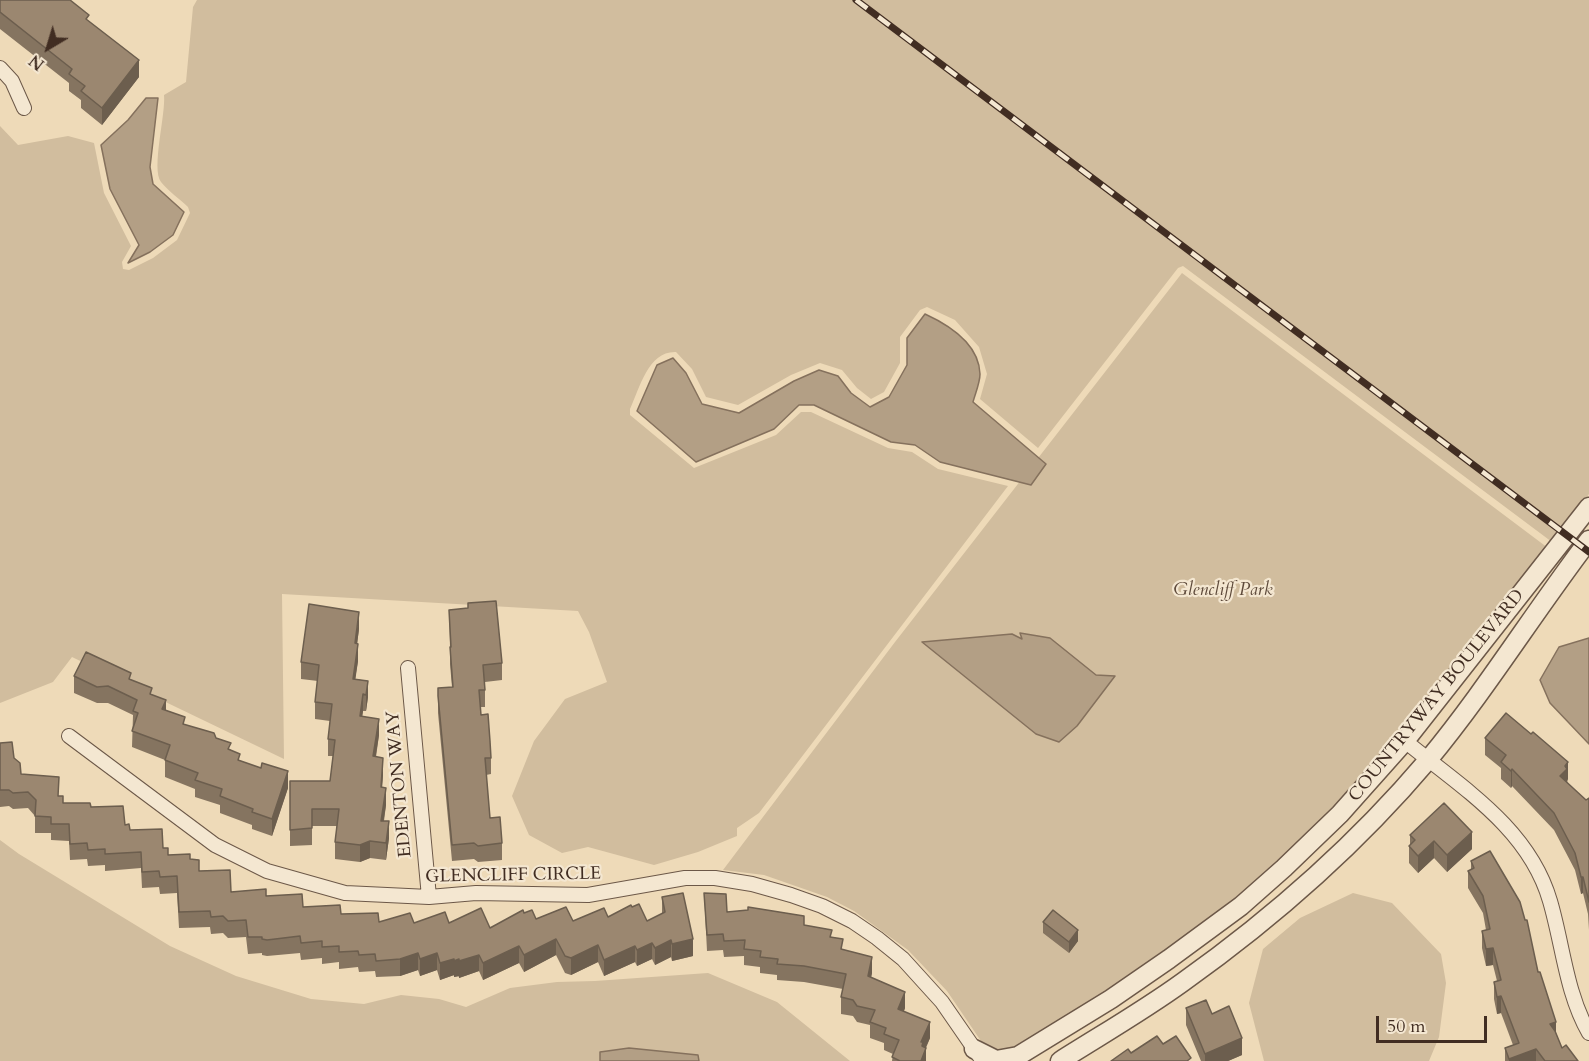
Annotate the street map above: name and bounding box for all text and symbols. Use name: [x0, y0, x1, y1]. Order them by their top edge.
north arrow: [18, 18, 78, 78]
text: N: [25, 49, 49, 75]
park label: Glencliff Park: [1173, 580, 1273, 602]
street label: COUNTRYWAY BOULEVARD: [1345, 585, 1529, 807]
street label: EDENTON WAY: [383, 710, 417, 858]
street label: GLENCLIFF CIRCLE: [425, 864, 601, 888]
scale bar: [1379, 1004, 1490, 1042]
text: 50 m: [1387, 1014, 1426, 1039]

